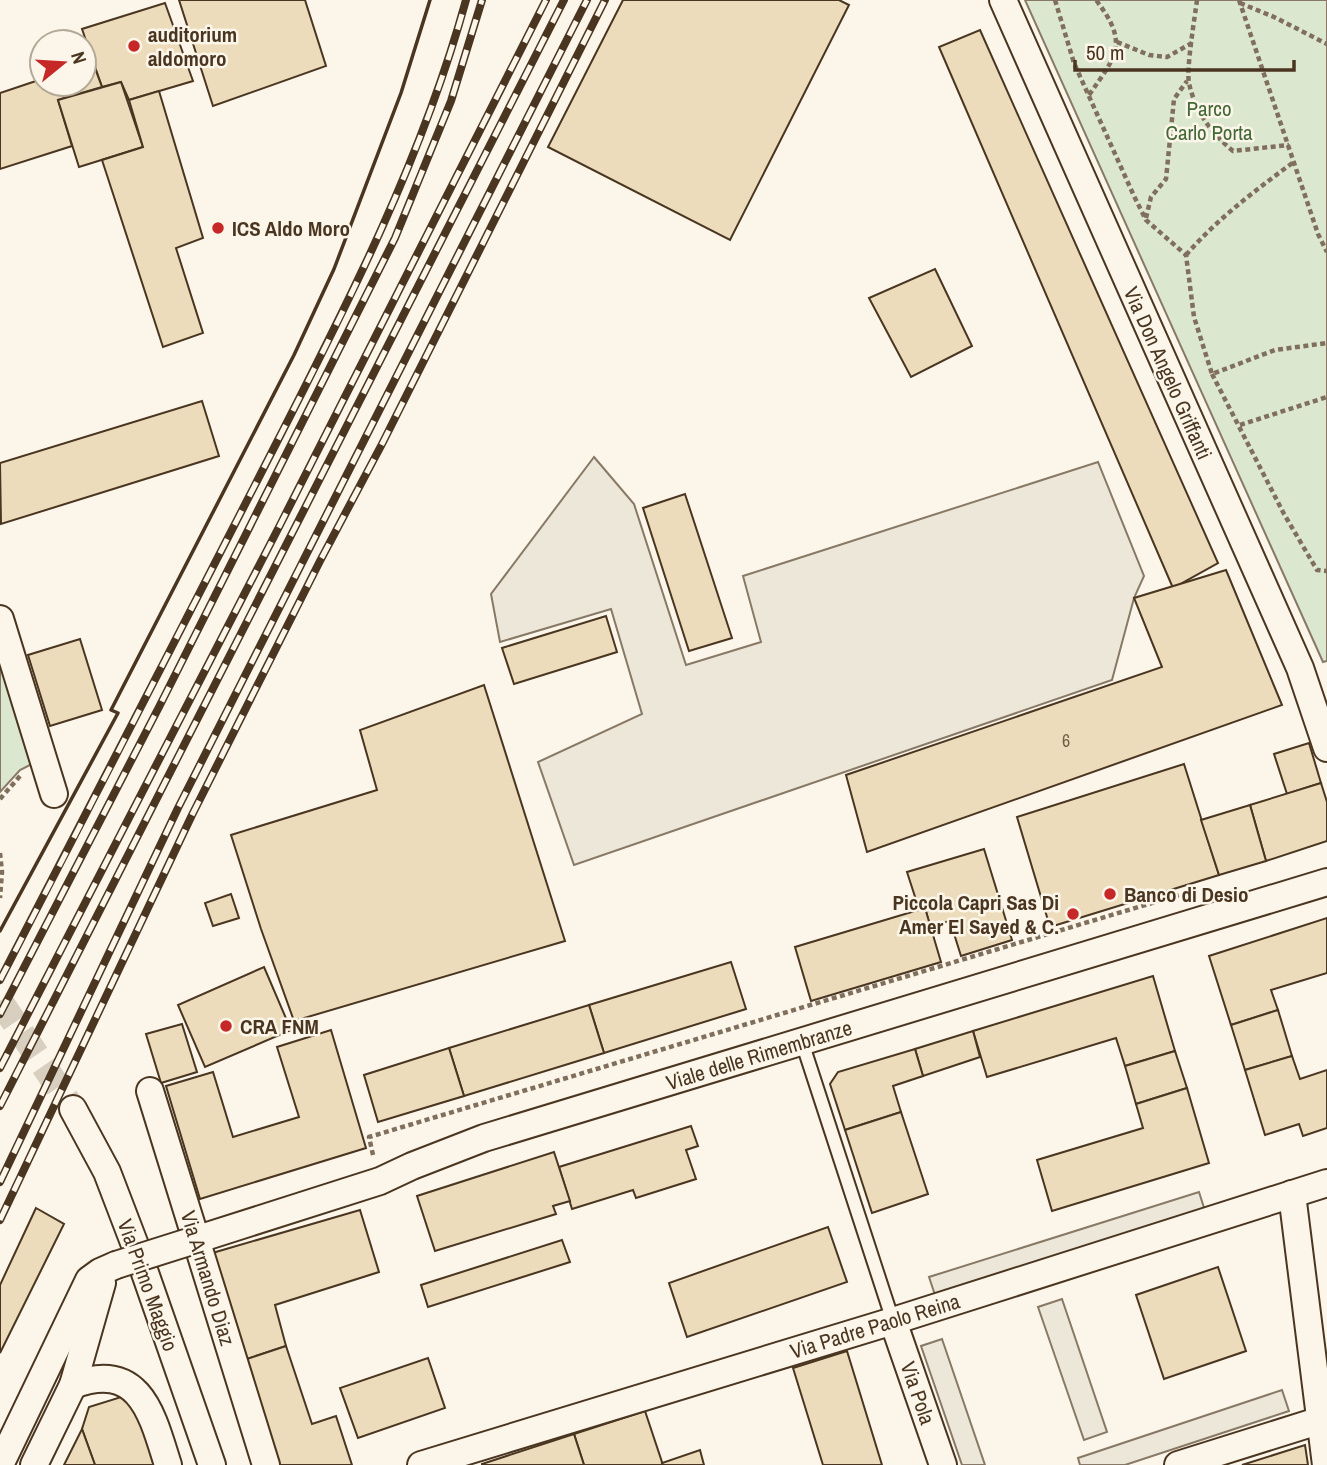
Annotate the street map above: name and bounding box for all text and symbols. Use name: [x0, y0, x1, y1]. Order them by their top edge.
place label: auditorium aldomoro: [148, 20, 237, 73]
north arrow: [28, 28, 98, 98]
scale bar: [1075, 28, 1294, 72]
marker: auditorium aldomoro: [126, 38, 142, 54]
text: 50 m: [1086, 38, 1124, 67]
text: N: [65, 48, 93, 67]
park label: Parco Carlo Porta: [1165, 94, 1253, 147]
place label: ICS Aldo Moro: [232, 214, 350, 243]
marker: ICS Aldo Moro: [210, 220, 226, 236]
street label: Via Don Angelo Griffanti: [1117, 282, 1219, 464]
house number: 6: [1062, 728, 1070, 753]
place label: Banco di Desio: [1124, 880, 1248, 909]
marker: Banco di Desio: [1102, 886, 1118, 902]
place label: Piccola Capri Sas Di Amer El Sayed & C.: [892, 888, 1059, 941]
marker: Piccola Capri Sas Di Amer El Sayed & C.: [1065, 906, 1081, 922]
place label: CRA FNM: [240, 1012, 319, 1041]
street label: Viale delle Rimembranze: [662, 1013, 856, 1097]
marker: CRA FNM: [218, 1018, 234, 1034]
street label: Via Armando Diaz: [174, 1207, 242, 1349]
street label: Via Primo Maggio: [111, 1215, 185, 1355]
street label: Via Padre Paolo Reina: [787, 1286, 964, 1366]
street label: Via Pola: [894, 1358, 942, 1429]

